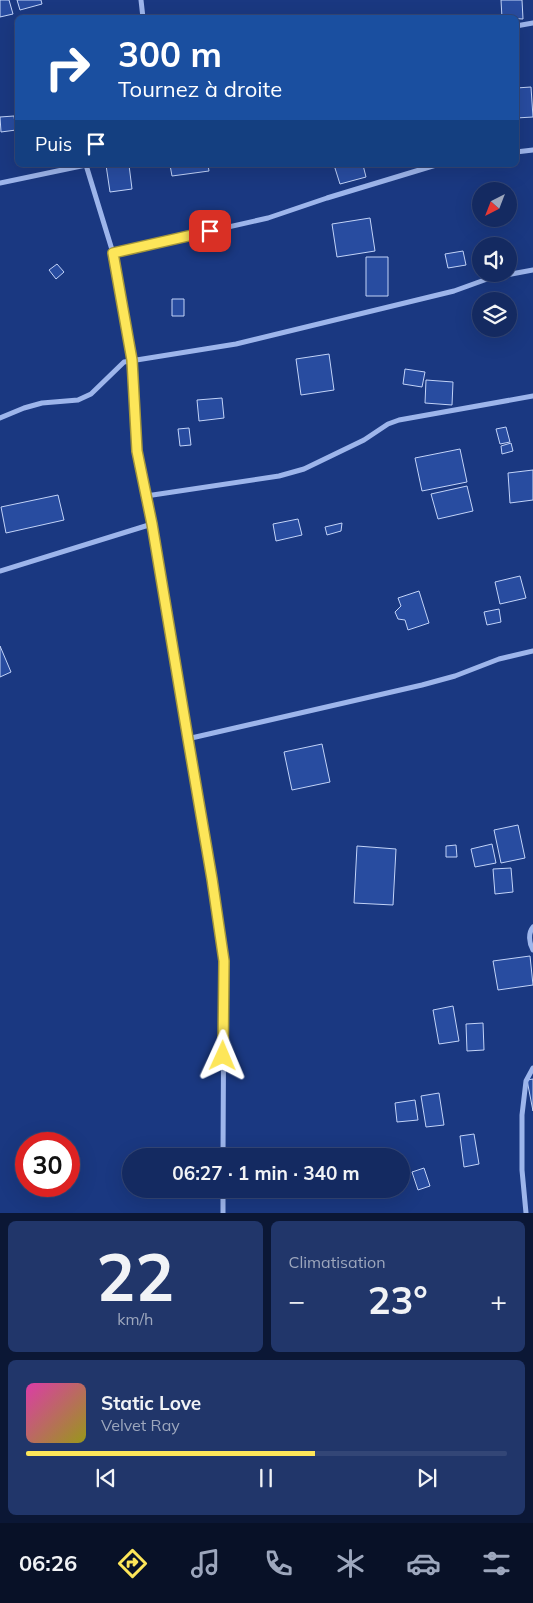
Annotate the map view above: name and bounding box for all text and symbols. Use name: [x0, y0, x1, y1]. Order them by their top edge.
text: 300 m: [118, 32, 222, 76]
icon: right: [35, 35, 100, 100]
text: Tournez à droite: [118, 75, 282, 103]
icon: arrive: [82, 130, 110, 158]
text: Puis: [35, 132, 72, 156]
north arrow: [472, 182, 518, 228]
map controls: [472, 182, 517, 337]
pin: [189, 210, 231, 252]
icon: arrive: [196, 217, 224, 245]
button: sound: [472, 237, 517, 282]
button: layers: [472, 292, 517, 337]
position arrow: [196, 1029, 248, 1081]
speed limit sign: 30: [15, 1132, 80, 1197]
text: 06:27 · 1 min · 340 m: [172, 1161, 360, 1185]
text: 22: [96, 1236, 174, 1317]
text: Climatisation: [289, 1252, 386, 1272]
text: 23°: [368, 1276, 428, 1324]
text: −: [289, 1283, 305, 1318]
text: +: [490, 1283, 507, 1318]
text: km/h: [117, 1309, 153, 1329]
text: Static Love: [101, 1391, 201, 1415]
text: Velvet Ray: [101, 1415, 180, 1435]
icon: previous: [92, 1464, 120, 1492]
icon: pause: [252, 1464, 280, 1492]
icon: next: [413, 1464, 441, 1492]
icon: directions: [115, 1546, 150, 1581]
icon: music: [188, 1546, 223, 1581]
icon: phone: [261, 1546, 296, 1581]
icon: climate: [333, 1546, 368, 1581]
icon: car: [406, 1546, 441, 1581]
icon: filters: [479, 1546, 514, 1581]
text: 06:26: [19, 1549, 77, 1577]

